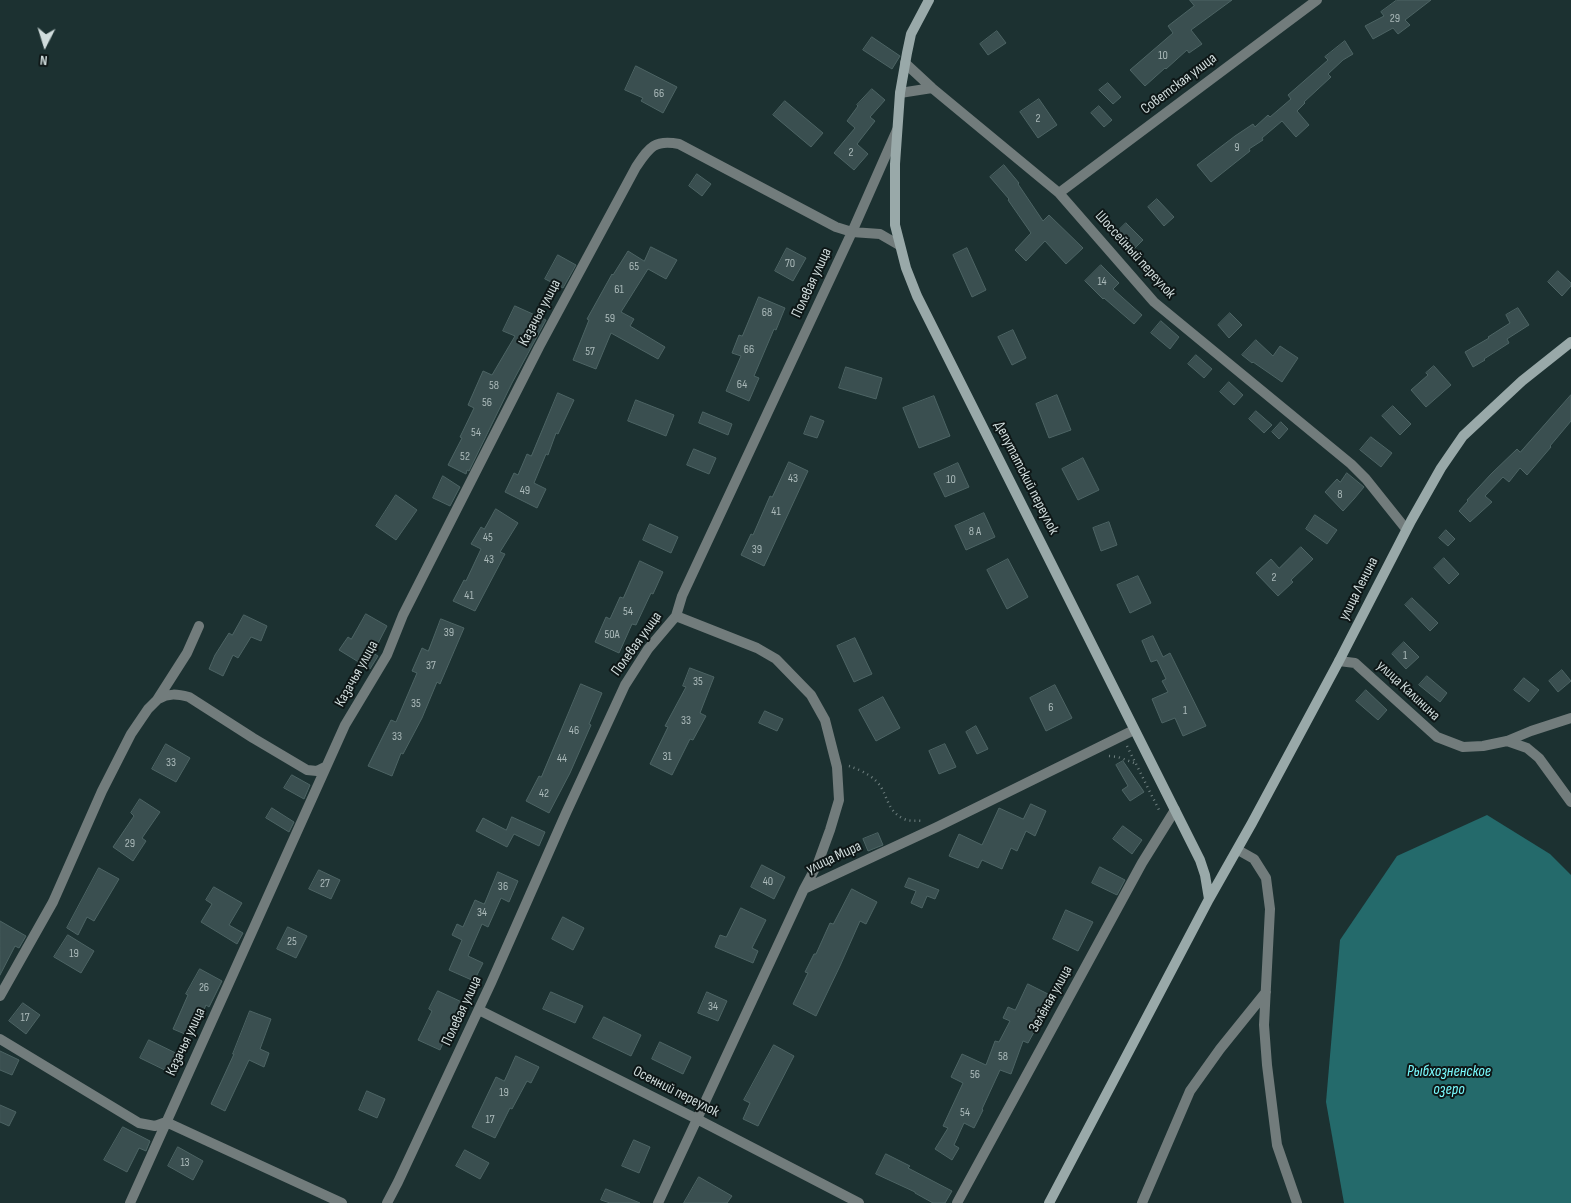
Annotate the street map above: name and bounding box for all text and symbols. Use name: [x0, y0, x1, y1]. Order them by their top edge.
house number: 29: [1390, 12, 1400, 26]
north arrow: [20, 20, 70, 70]
house number: 10: [1158, 49, 1168, 63]
street label: Советская улица: [1138, 50, 1220, 118]
text: N: [39, 52, 48, 69]
house number: 66: [654, 87, 664, 101]
house number: 2: [1036, 112, 1040, 126]
house number: 9: [1234, 141, 1240, 155]
house number: 2: [849, 146, 853, 160]
street label: Шоссейный переулок: [1091, 207, 1179, 303]
street label: Полевая улица: [788, 245, 836, 321]
house number: 70: [785, 257, 795, 271]
house number: 65: [629, 260, 639, 274]
house number: 14: [1097, 275, 1107, 289]
street label: Казачья улица: [515, 277, 565, 349]
house number: 61: [614, 283, 624, 297]
house number: 68: [762, 306, 772, 320]
house number: 59: [605, 312, 615, 326]
house number: 66: [744, 343, 754, 357]
house number: 57: [585, 345, 595, 359]
house number: 64: [737, 378, 747, 392]
house number: 58: [489, 379, 499, 393]
house number: 56: [482, 396, 492, 410]
street label: Депутатский переулок: [990, 418, 1062, 538]
house number: 54: [471, 426, 481, 440]
house number: 52: [460, 450, 470, 464]
house number: 43: [788, 472, 798, 486]
house number: 10: [946, 473, 956, 487]
house number: 49: [520, 484, 530, 498]
house number: 8: [1337, 488, 1343, 502]
house number: 41: [771, 505, 781, 519]
house number: 8 А: [969, 525, 981, 539]
house number: 45: [483, 531, 493, 545]
house number: 39: [752, 543, 762, 557]
house number: 43: [484, 553, 494, 567]
street label: улица Ленина: [1335, 554, 1383, 624]
house number: 2: [1272, 571, 1276, 585]
house number: 41: [464, 589, 474, 603]
house number: 54: [623, 605, 633, 619]
street label: Полевая улица: [608, 608, 666, 680]
house number: 39: [444, 626, 454, 640]
house number: 50А: [604, 628, 620, 642]
street label: Казачья улица: [331, 638, 383, 710]
house number: 1: [1403, 649, 1407, 663]
street label: улица Калинина: [1373, 657, 1443, 725]
house number: 37: [426, 659, 436, 673]
house number: 35: [693, 675, 703, 689]
house number: 35: [411, 697, 421, 711]
house number: 6: [1048, 701, 1054, 715]
house number: 1: [1183, 704, 1187, 718]
house number: 33: [681, 714, 691, 728]
house number: 46: [569, 724, 579, 738]
house number: 33: [392, 730, 402, 744]
house number: 31: [662, 750, 672, 764]
house number: 44: [557, 752, 567, 766]
house number: 33: [166, 756, 176, 770]
house number: 42: [539, 787, 549, 801]
house number: 29: [125, 837, 135, 851]
street label: улица Мира: [804, 837, 864, 879]
house number: 40: [763, 875, 773, 889]
house number: 27: [320, 877, 330, 891]
house number: 36: [498, 880, 508, 894]
house number: 34: [477, 906, 487, 920]
house number: 25: [287, 935, 297, 949]
house number: 19: [69, 947, 79, 961]
street label: Зелёная улица: [1025, 962, 1077, 1036]
street label: Полевая улица: [438, 973, 486, 1049]
house number: 26: [199, 981, 209, 995]
house number: 34: [708, 1000, 718, 1014]
street label: Казачья улица: [162, 1005, 210, 1079]
house number: 17: [21, 1011, 29, 1025]
house number: 58: [998, 1050, 1008, 1064]
water label: Рыбхозненское озеро: [1407, 1062, 1491, 1100]
street label: Осенний переулок: [630, 1063, 722, 1121]
house number: 56: [970, 1068, 980, 1082]
house number: 19: [499, 1086, 509, 1100]
house number: 54: [960, 1106, 970, 1120]
house number: 17: [486, 1113, 494, 1127]
house number: 13: [180, 1156, 190, 1170]

